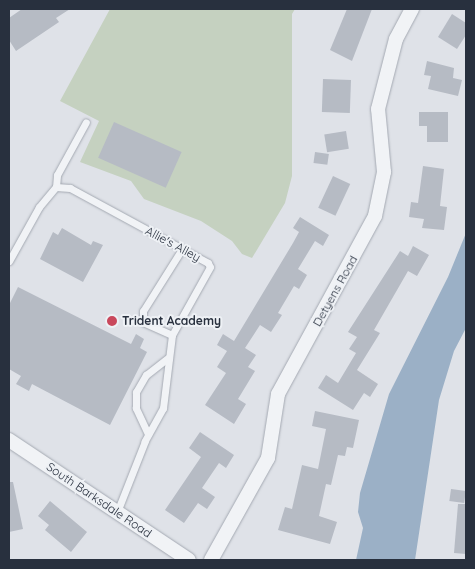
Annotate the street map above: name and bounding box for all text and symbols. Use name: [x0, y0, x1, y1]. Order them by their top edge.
street label: Allie's Alley: [143, 223, 203, 265]
street label: Detyens Road: [310, 253, 360, 329]
place label: Trident Academy: [122, 314, 221, 328]
marker: Trident Academy: [106, 315, 118, 327]
street label: South Barksdale Road: [44, 459, 154, 541]

